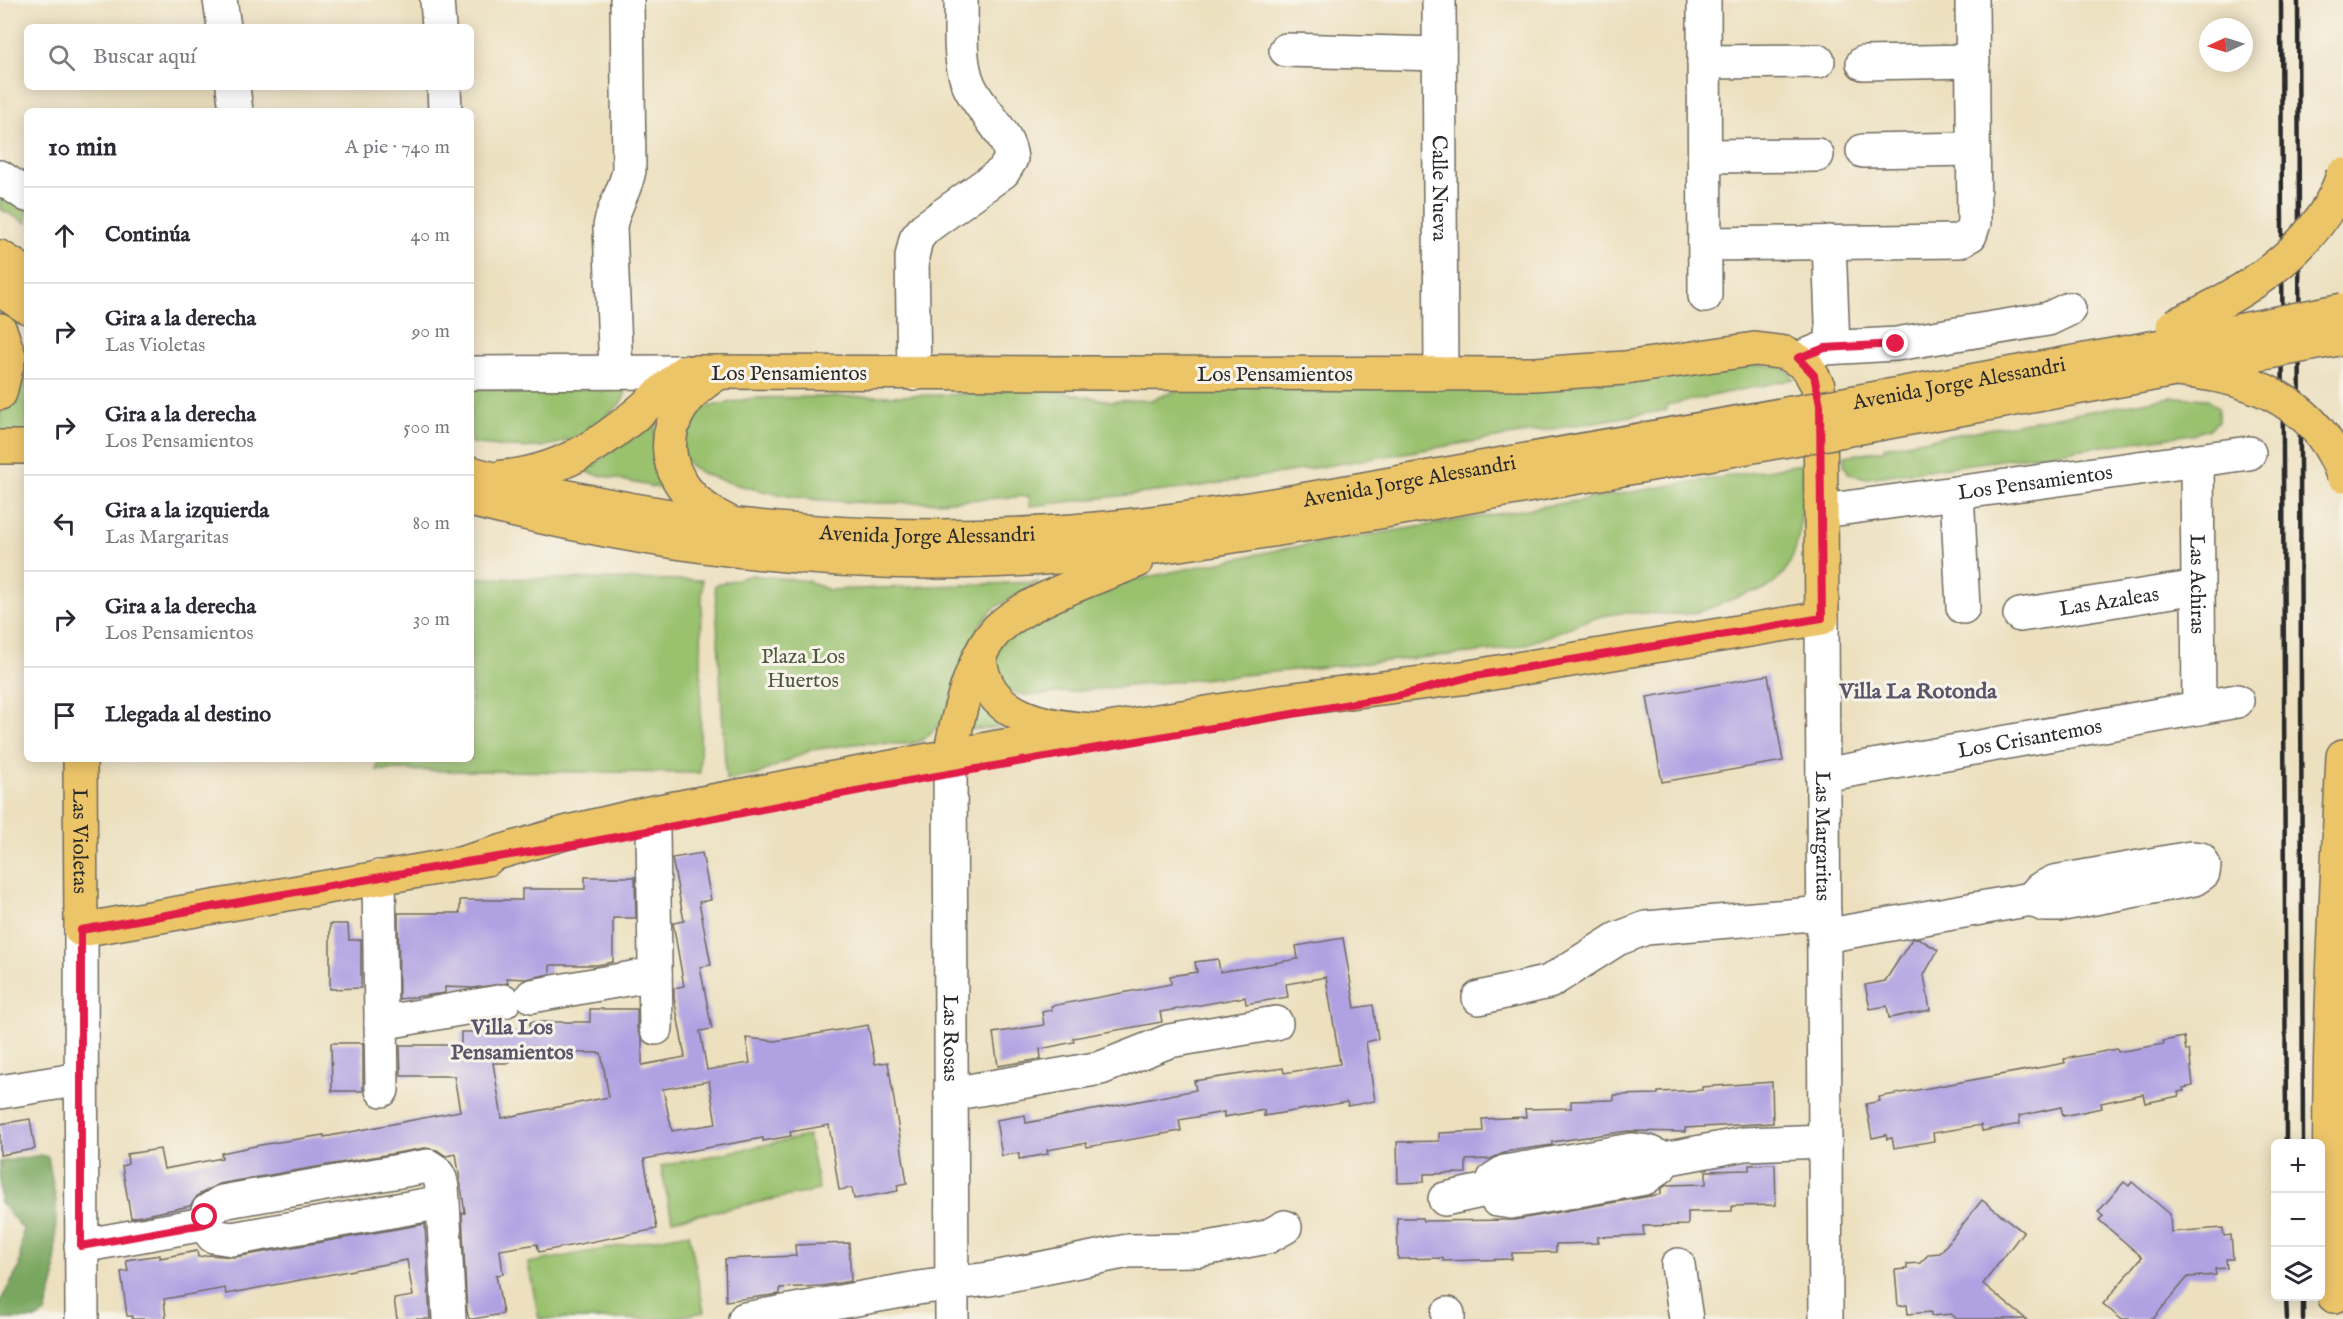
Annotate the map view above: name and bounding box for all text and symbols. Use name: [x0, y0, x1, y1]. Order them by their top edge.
north arrow: [2199, 18, 2253, 72]
search box: [24, 24, 474, 90]
icon: search: [45, 41, 78, 74]
text: Buscar aquí: [93, 43, 196, 71]
text: 10 min: [48, 131, 117, 164]
text: A pie · 740 m: [345, 135, 450, 160]
street label: Calle Nueva: [1425, 135, 1452, 242]
icon: ahead: [48, 219, 81, 252]
text: Continúa: [105, 221, 190, 249]
text: 40 m: [411, 223, 450, 248]
text: Gira a la derecha: [105, 305, 256, 333]
icon: right: [48, 315, 81, 348]
text: 90 m: [412, 319, 450, 344]
route end: [1882, 330, 1908, 356]
text: Las Violetas: [105, 333, 205, 358]
street label: Avenida Jorge Alessandri: [1850, 352, 2068, 417]
street label: Los Pensamientos: [711, 361, 867, 388]
street label: Los Pensamientos: [1197, 362, 1353, 389]
text: Gira a la derecha: [105, 401, 256, 429]
icon: right: [48, 411, 81, 444]
text: 500 m: [403, 415, 450, 440]
text: Los Pensamientos: [105, 429, 254, 454]
street label: Avenida Jorge Alessandri: [1300, 450, 1518, 515]
street label: Los Pensamientos: [1956, 460, 2114, 508]
text: Gira a la izquierda: [105, 497, 269, 525]
icon: left: [48, 507, 81, 540]
text: 80 m: [413, 511, 450, 536]
street label: Avenida Jorge Alessandri: [818, 520, 1036, 551]
text: Las Margaritas: [105, 525, 229, 550]
street label: Las Achiras: [2183, 534, 2210, 634]
street label: Las Azaleas: [2057, 581, 2161, 624]
text: Gira a la derecha: [105, 593, 256, 621]
icon: right: [48, 603, 81, 636]
text: 30 m: [413, 607, 450, 632]
text: Los Pensamientos: [105, 621, 254, 646]
park label: Plaza Los Huertos: [761, 644, 845, 695]
district label: Villa La Rotonda: [1838, 678, 1997, 706]
icon: arrive: [48, 699, 81, 732]
text: Llegada al destino: [105, 701, 271, 729]
street label: Los Crisantemos: [1956, 713, 2104, 766]
street label: Las Margaritas: [1808, 771, 1836, 901]
street label: Las Violetas: [65, 788, 93, 894]
street label: Las Rosas: [936, 994, 963, 1082]
district label: Villa Los Pensamientos: [450, 1014, 574, 1067]
map controls: [2271, 1139, 2325, 1301]
button: +: [2271, 1139, 2325, 1193]
button: −: [2271, 1193, 2325, 1247]
route start: [191, 1203, 217, 1229]
button: layers: [2271, 1247, 2325, 1301]

